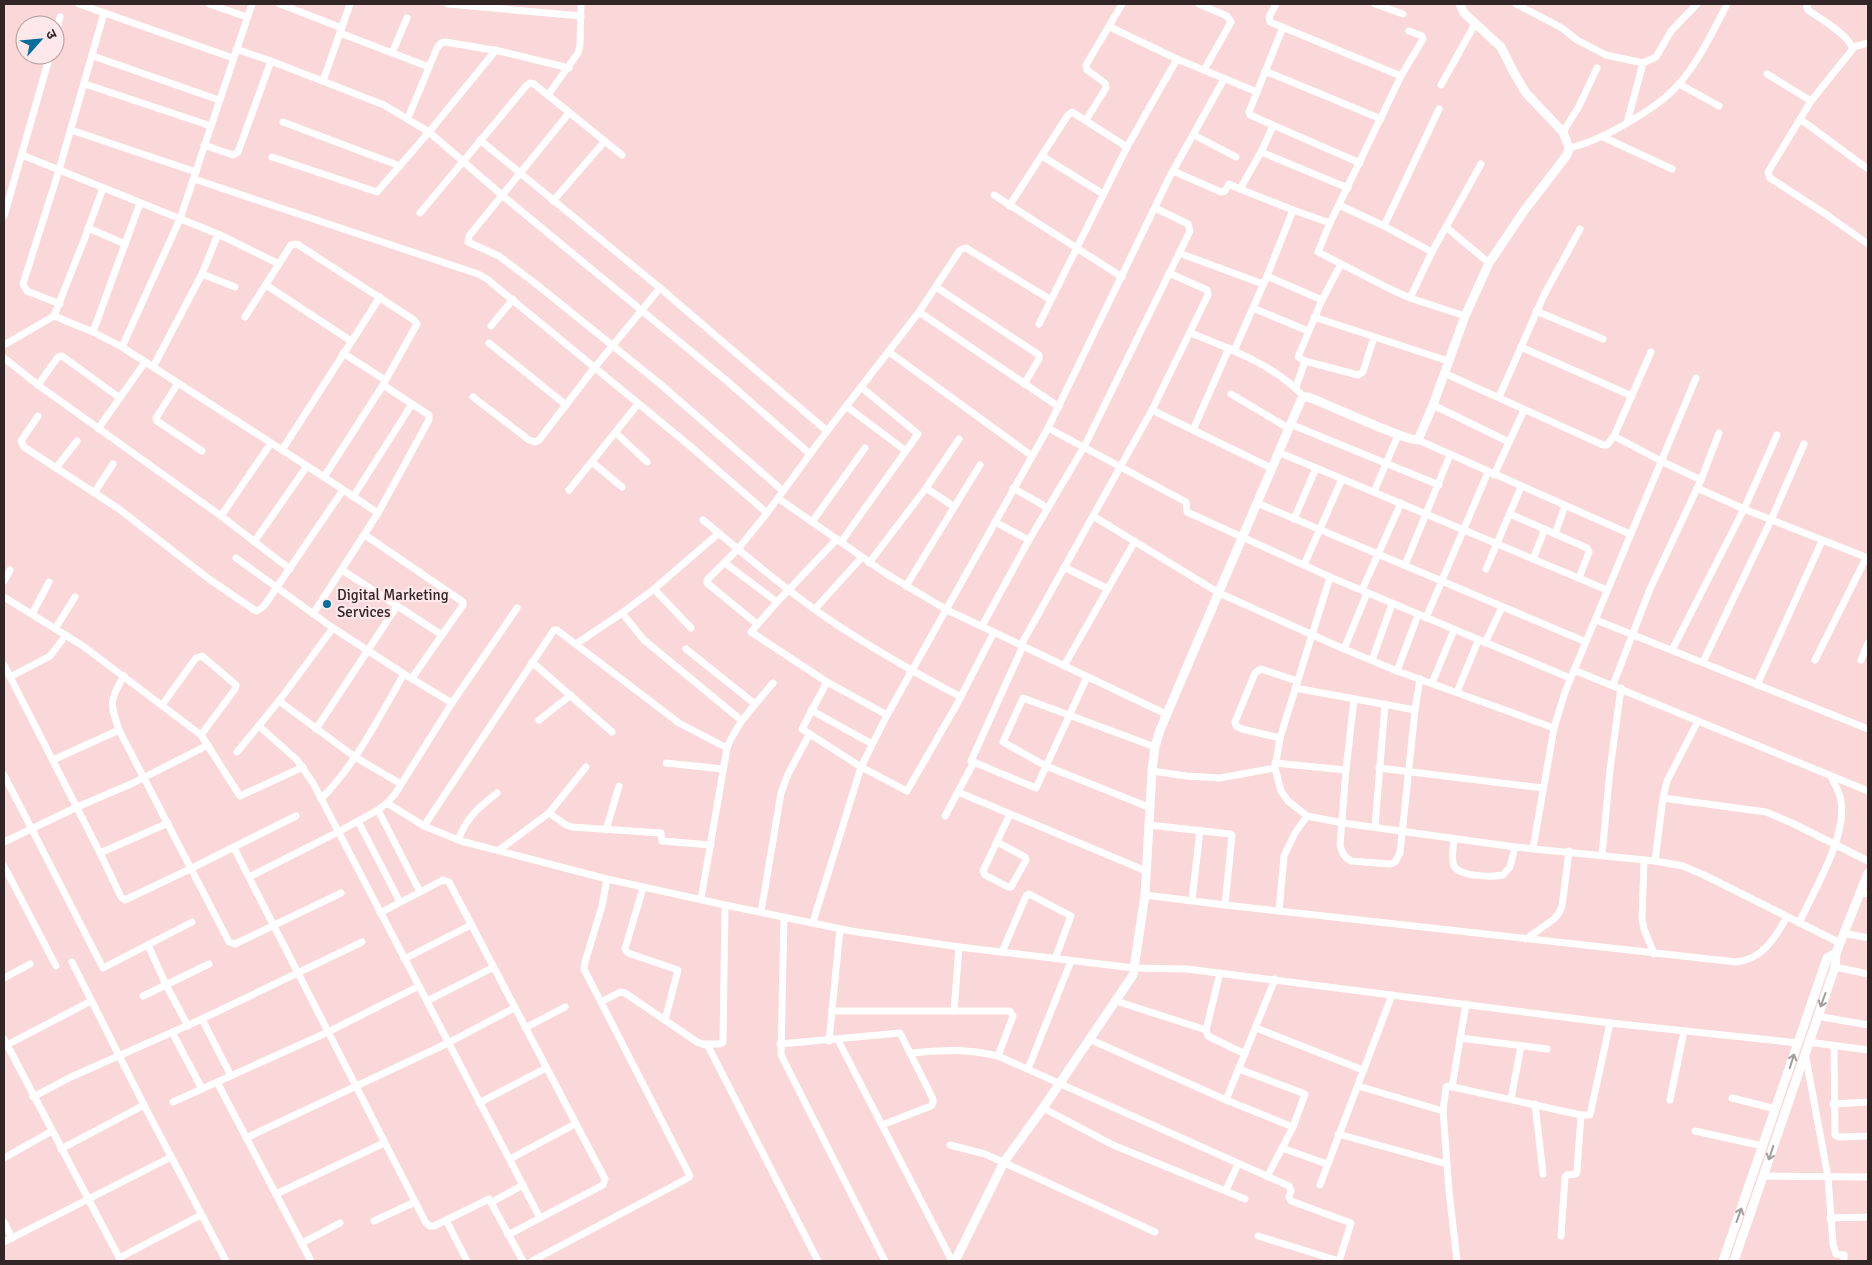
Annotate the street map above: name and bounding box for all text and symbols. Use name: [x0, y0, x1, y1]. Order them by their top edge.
north arrow: [15, 15, 65, 65]
text: उ: [42, 27, 61, 43]
place label: Digital Marketing Services: [337, 586, 449, 621]
marker: Digital Marketing Services: [321, 598, 333, 610]
one-way arrow: [1818, 991, 1827, 1007]
one-way arrow: [1787, 1054, 1797, 1070]
one-way arrow: [1766, 1145, 1775, 1161]
one-way arrow: [1735, 1208, 1744, 1224]

